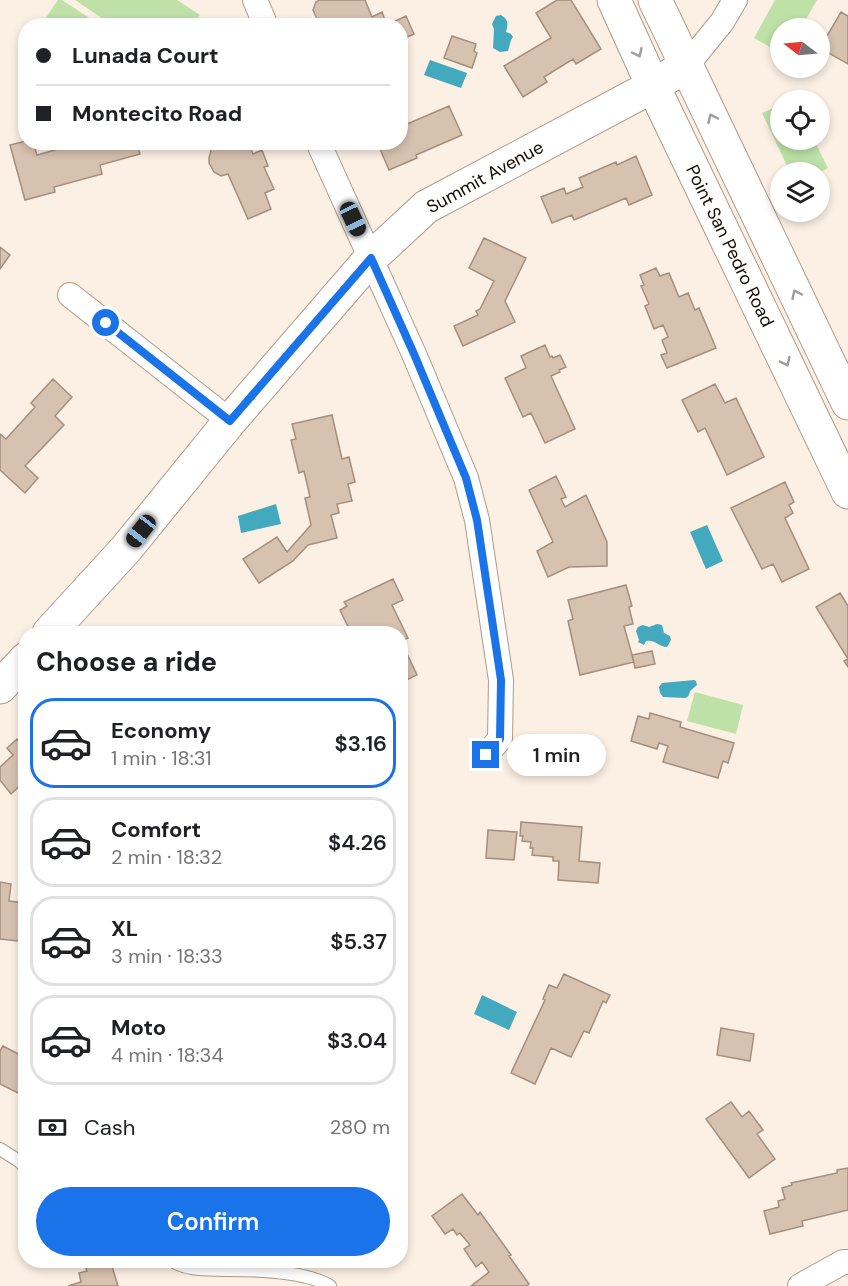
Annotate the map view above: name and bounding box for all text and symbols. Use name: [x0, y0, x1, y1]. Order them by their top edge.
north arrow: [770, 18, 830, 78]
map controls: [770, 18, 830, 222]
text: Lunada Court: [72, 41, 219, 70]
one-way arrow: [631, 47, 643, 58]
button: locate: [770, 90, 830, 150]
text: Montecito Road: [72, 99, 242, 128]
one-way arrow: [708, 113, 720, 124]
street label: Summit Avenue: [422, 135, 548, 219]
street label: Point San Pedro Road: [680, 161, 780, 331]
button: layers: [770, 162, 830, 222]
car: [337, 199, 369, 239]
one-way arrow: [791, 289, 803, 300]
route start: [92, 309, 119, 336]
one-way arrow: [778, 355, 790, 366]
car: [123, 511, 159, 551]
text: Choose a ride: [36, 644, 217, 679]
icon: car: [39, 716, 93, 770]
text: Economy: [111, 716, 211, 745]
text: $3.16: [335, 729, 387, 758]
callout: 1 min: [507, 734, 606, 776]
route end: [472, 741, 499, 768]
text: 1 min: [533, 742, 580, 768]
text: 1 min · 18:31: [111, 745, 211, 771]
icon: car: [39, 815, 93, 869]
text: Comfort: [111, 815, 201, 844]
text: $4.26: [328, 828, 387, 857]
text: 2 min · 18:32: [111, 844, 222, 870]
icon: car: [39, 914, 93, 968]
text: XL: [111, 914, 138, 943]
text: $5.37: [330, 927, 387, 956]
text: 3 min · 18:33: [111, 943, 223, 969]
icon: car: [39, 1013, 93, 1067]
text: Moto: [111, 1013, 166, 1042]
text: $3.04: [327, 1026, 387, 1055]
text: 4 min · 18:34: [111, 1042, 224, 1068]
icon: cash: [36, 1111, 69, 1144]
text: Cash: [84, 1113, 135, 1142]
text: 280 m: [330, 1114, 390, 1140]
button: Confirm: [36, 1187, 390, 1256]

